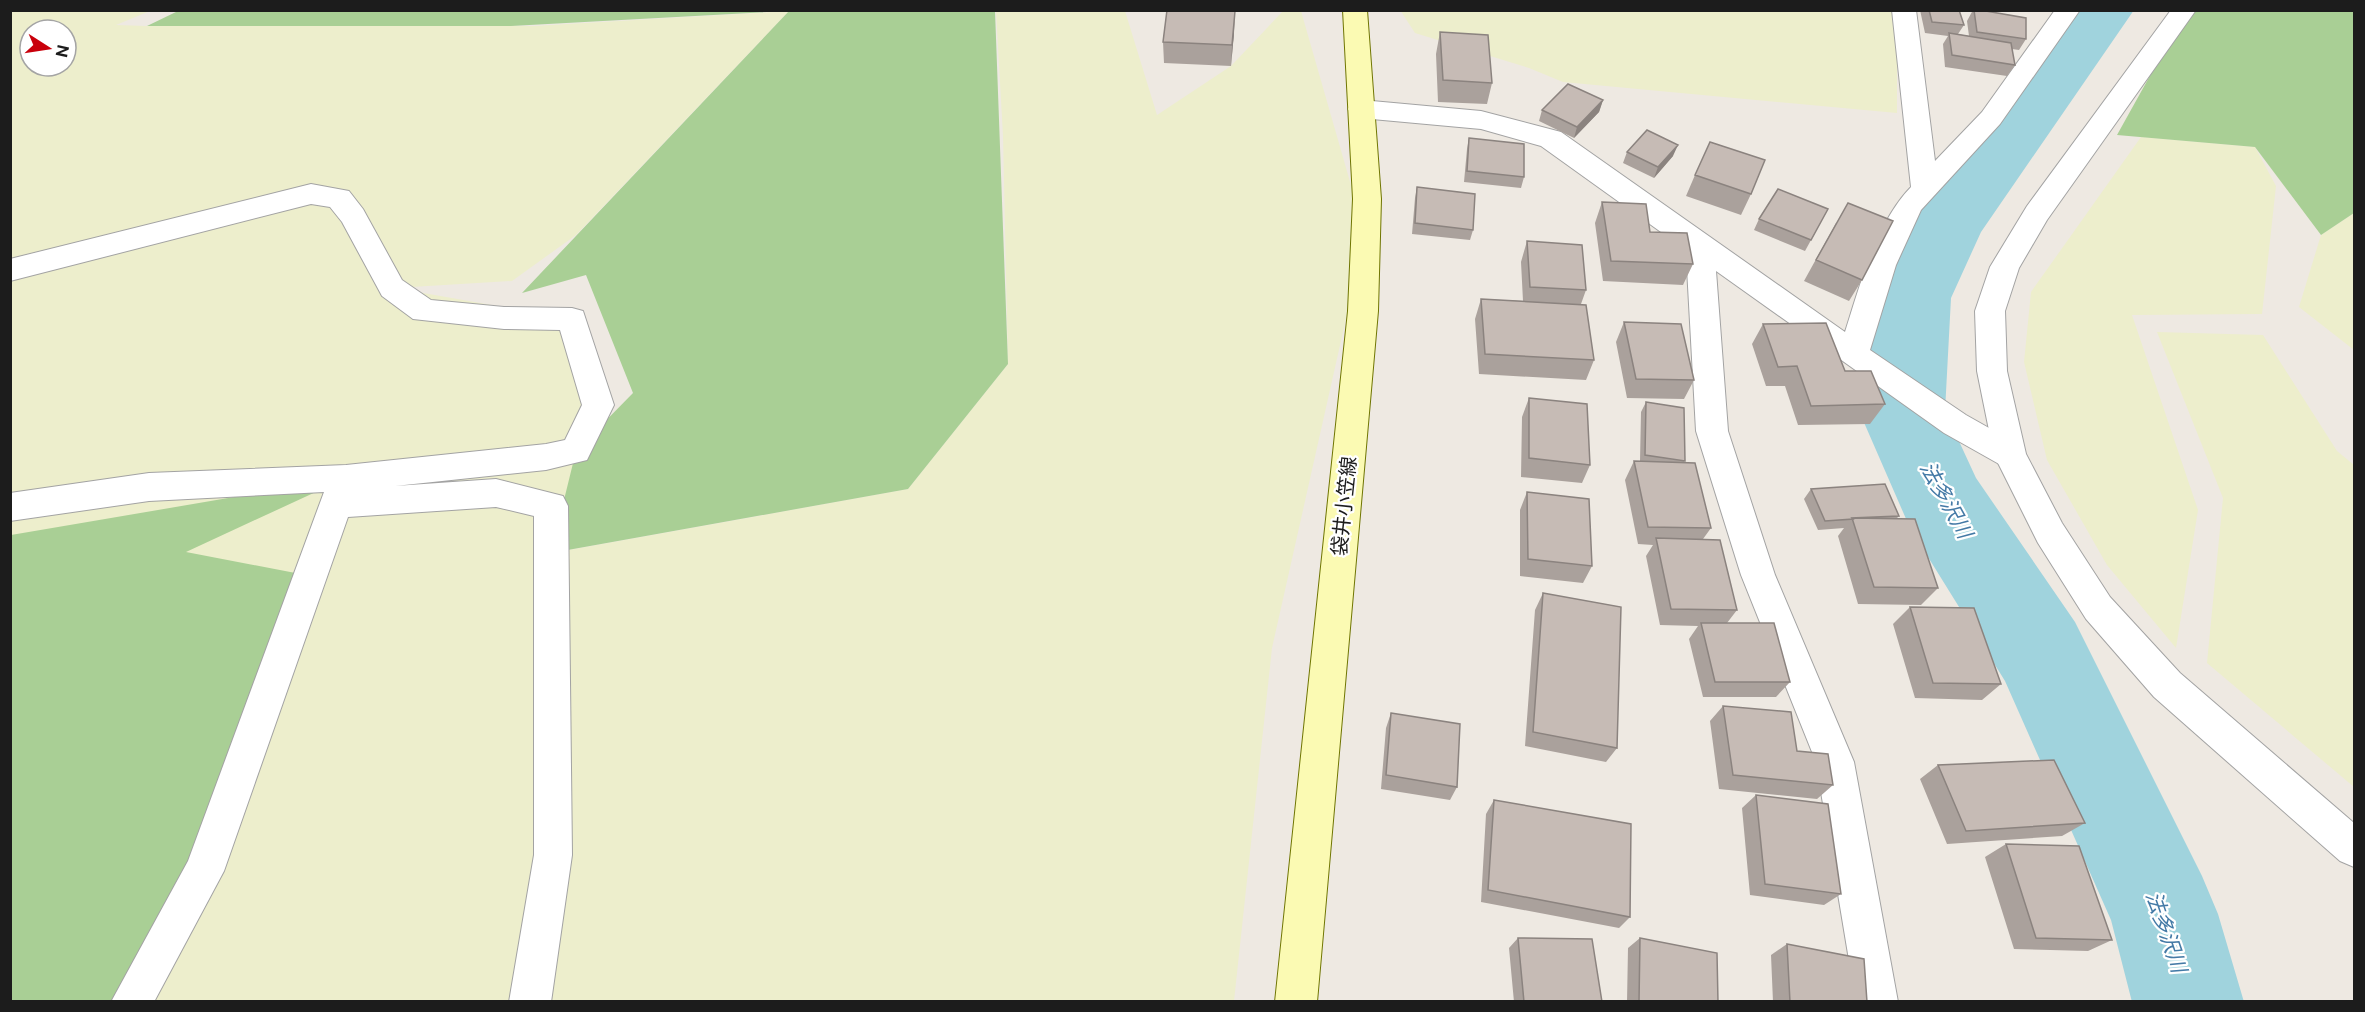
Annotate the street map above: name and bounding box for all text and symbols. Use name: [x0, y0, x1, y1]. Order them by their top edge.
north arrow: [18, 18, 78, 78]
text: N: [52, 43, 73, 59]
street label: 袋井小笠線: [1327, 455, 1361, 557]
water label: 法多沢川: [1915, 457, 1979, 544]
water label: 法多沢川: [2141, 888, 2193, 978]

